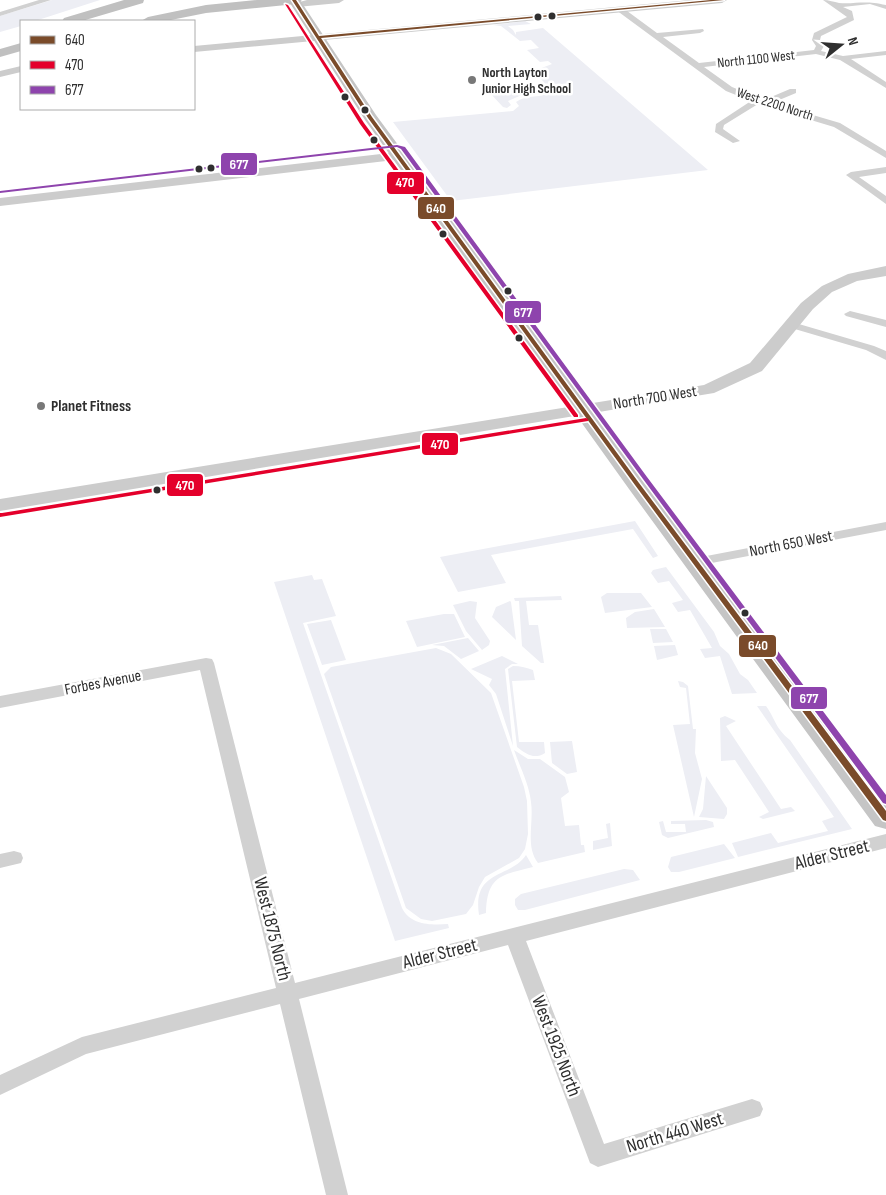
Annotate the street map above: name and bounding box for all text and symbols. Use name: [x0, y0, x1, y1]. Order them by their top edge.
unlabelled marker: [547, 11, 557, 21]
unlabelled marker: [533, 12, 543, 22]
legend: [20, 20, 195, 110]
north arrow: [816, 20, 866, 70]
text: 640: [65, 31, 85, 50]
text: N: [844, 35, 862, 47]
street label: North 1100 West: [716, 46, 796, 72]
text: 470: [65, 56, 84, 75]
place label: North Layton Junior High School: [481, 64, 571, 97]
marker: North Layton Junior High School: [466, 74, 478, 86]
text: 677: [65, 81, 84, 100]
street label: West 2200 North: [734, 84, 816, 124]
unlabelled marker: [340, 92, 350, 102]
unlabelled marker: [360, 105, 370, 115]
unlabelled marker: [369, 135, 379, 145]
line badge: 677: [220, 152, 258, 176]
text: 677: [230, 156, 249, 173]
unlabelled marker: [206, 163, 216, 173]
unlabelled marker: [194, 164, 204, 174]
line badge: 470: [386, 171, 425, 195]
text: 470: [395, 174, 415, 191]
line badge: 640: [417, 196, 455, 220]
text: 640: [426, 200, 446, 217]
unlabelled marker: [438, 229, 448, 239]
unlabelled marker: [503, 286, 513, 296]
line badge: 677: [504, 300, 542, 324]
text: 677: [514, 304, 533, 321]
unlabelled marker: [514, 333, 524, 343]
street label: North 700 West: [612, 382, 698, 414]
place label: Planet Fitness: [51, 397, 131, 416]
marker: Planet Fitness: [35, 400, 47, 412]
line badge: 470: [421, 432, 459, 456]
text: 470: [430, 436, 450, 453]
line badge: 470: [166, 473, 204, 497]
text: 470: [175, 477, 195, 494]
unlabelled marker: [152, 485, 162, 495]
street label: North 650 West: [748, 527, 834, 561]
unlabelled marker: [740, 608, 750, 618]
line badge: 640: [738, 634, 777, 658]
text: 640: [748, 637, 768, 654]
street label: Forbes Avenue: [63, 666, 143, 700]
line badge: 677: [790, 686, 828, 710]
text: 677: [800, 690, 819, 707]
street label: Alder Street: [791, 835, 872, 876]
street label: West 1875 North: [248, 875, 296, 983]
street label: Alder Street: [399, 934, 480, 975]
street label: West 1925 North: [526, 992, 586, 1100]
street label: North 440 West: [624, 1107, 726, 1159]

